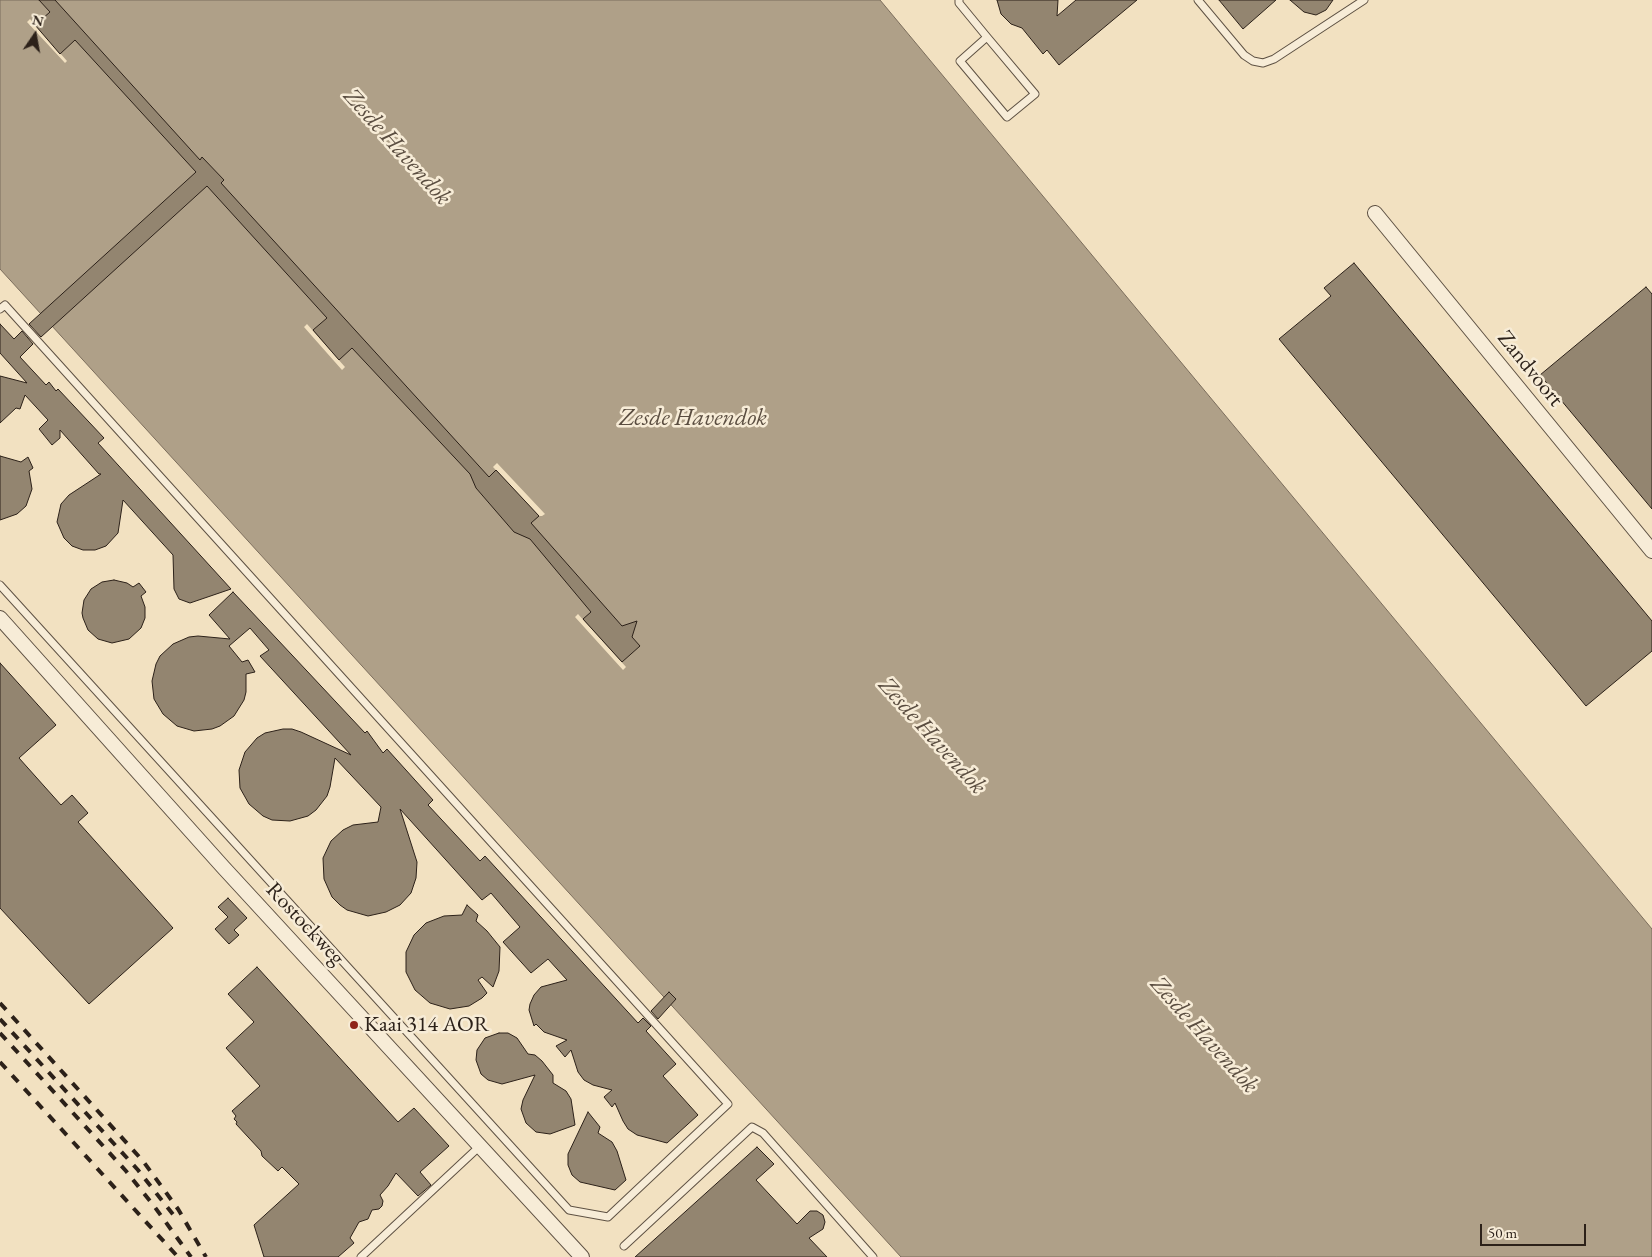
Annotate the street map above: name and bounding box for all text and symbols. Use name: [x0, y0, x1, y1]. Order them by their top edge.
north arrow: [10, 10, 60, 60]
text: N: [31, 10, 46, 30]
water label: Zesde Havendok: [337, 82, 457, 212]
street label: Zandvoort: [1491, 326, 1569, 412]
water label: Zesde Havendok: [619, 404, 767, 432]
water label: Zesde Havendok: [872, 671, 992, 801]
street label: Rostockweg: [260, 877, 350, 971]
water label: Zesde Havendok: [1144, 970, 1264, 1100]
place label: Kaai 314 AOR: [364, 1012, 489, 1038]
marker: Kaai 314 AOR: [348, 1019, 360, 1031]
scale bar: [1482, 1214, 1588, 1246]
text: 50 m: [1488, 1223, 1517, 1242]

